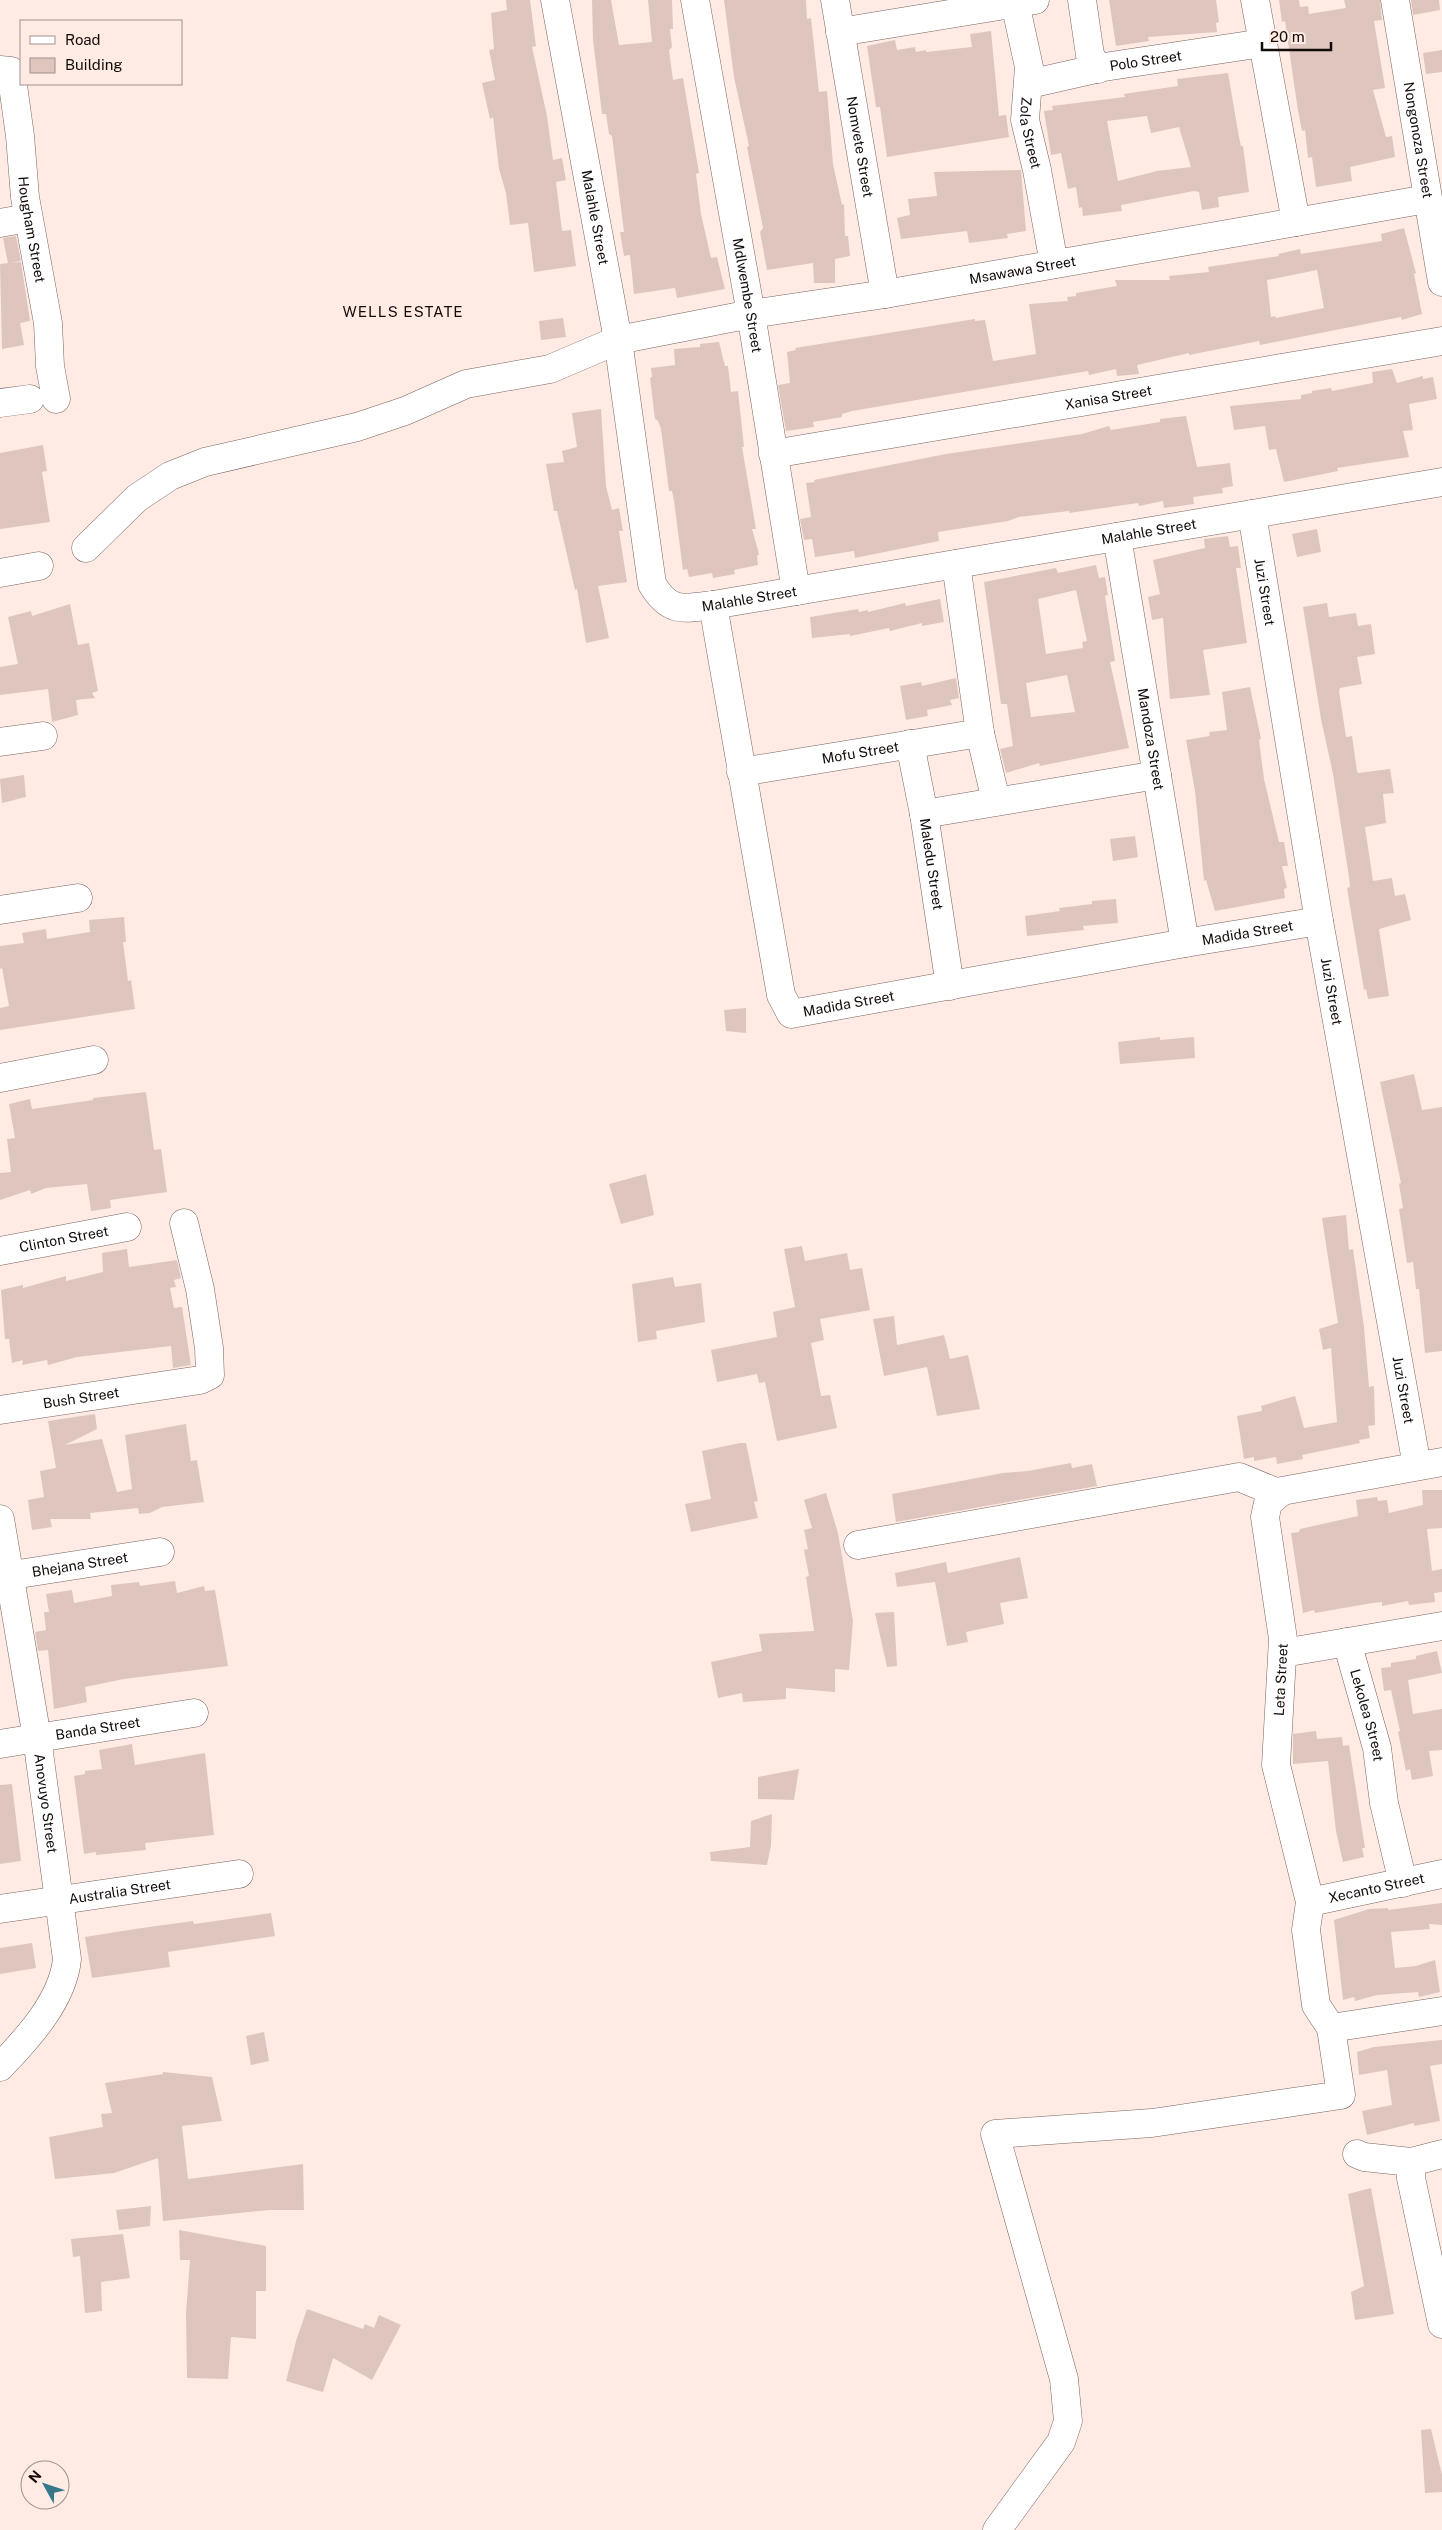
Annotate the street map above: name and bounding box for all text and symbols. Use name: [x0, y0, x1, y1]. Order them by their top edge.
legend: [20, 20, 182, 85]
scale bar: [1262, 20, 1331, 52]
text: 20 m: [1270, 28, 1305, 45]
text: Road: [65, 31, 101, 48]
street label: Polo Street: [1108, 47, 1183, 74]
text: Building: [65, 56, 123, 73]
street label: Nongonoza Street: [1401, 81, 1436, 199]
street label: Nomvete Street: [844, 95, 876, 199]
street label: Zola Street: [1017, 96, 1044, 170]
street label: Malahle Street: [579, 169, 612, 266]
street label: Hougham Street: [15, 176, 48, 284]
street label: Mdlwembe Street: [730, 237, 765, 354]
street label: Msawawa Street: [968, 253, 1077, 287]
district label: WELLS ESTATE: [342, 303, 464, 320]
street label: Xanisa Street: [1063, 382, 1153, 413]
street label: Malahle Street: [1100, 516, 1198, 547]
street label: Juzi Street: [1251, 557, 1278, 627]
street label: Malahle Street: [701, 583, 798, 614]
street label: Mandoza Street: [1134, 687, 1167, 791]
street label: Mofu Street: [821, 738, 900, 767]
street label: Maledu Street: [917, 817, 946, 911]
street label: Madida Street: [1201, 917, 1294, 948]
street label: Juzi Street: [1318, 956, 1346, 1026]
street label: Madida Street: [802, 988, 896, 1020]
street label: Clinton Street: [18, 1223, 110, 1255]
street label: Juzi Street: [1389, 1355, 1417, 1425]
street label: Bush Street: [42, 1384, 120, 1411]
street label: Bhejana Street: [31, 1549, 129, 1580]
street label: Leta Street: [1271, 1643, 1291, 1716]
street label: Lekolea Street: [1347, 1667, 1387, 1762]
street label: Banda Street: [54, 1714, 141, 1743]
street label: Anovuyo Street: [31, 1752, 61, 1854]
street label: Xecanto Street: [1327, 1870, 1426, 1906]
street label: Australia Street: [68, 1876, 172, 1907]
north arrow: [20, 2460, 70, 2510]
text: N: [25, 2467, 45, 2486]

